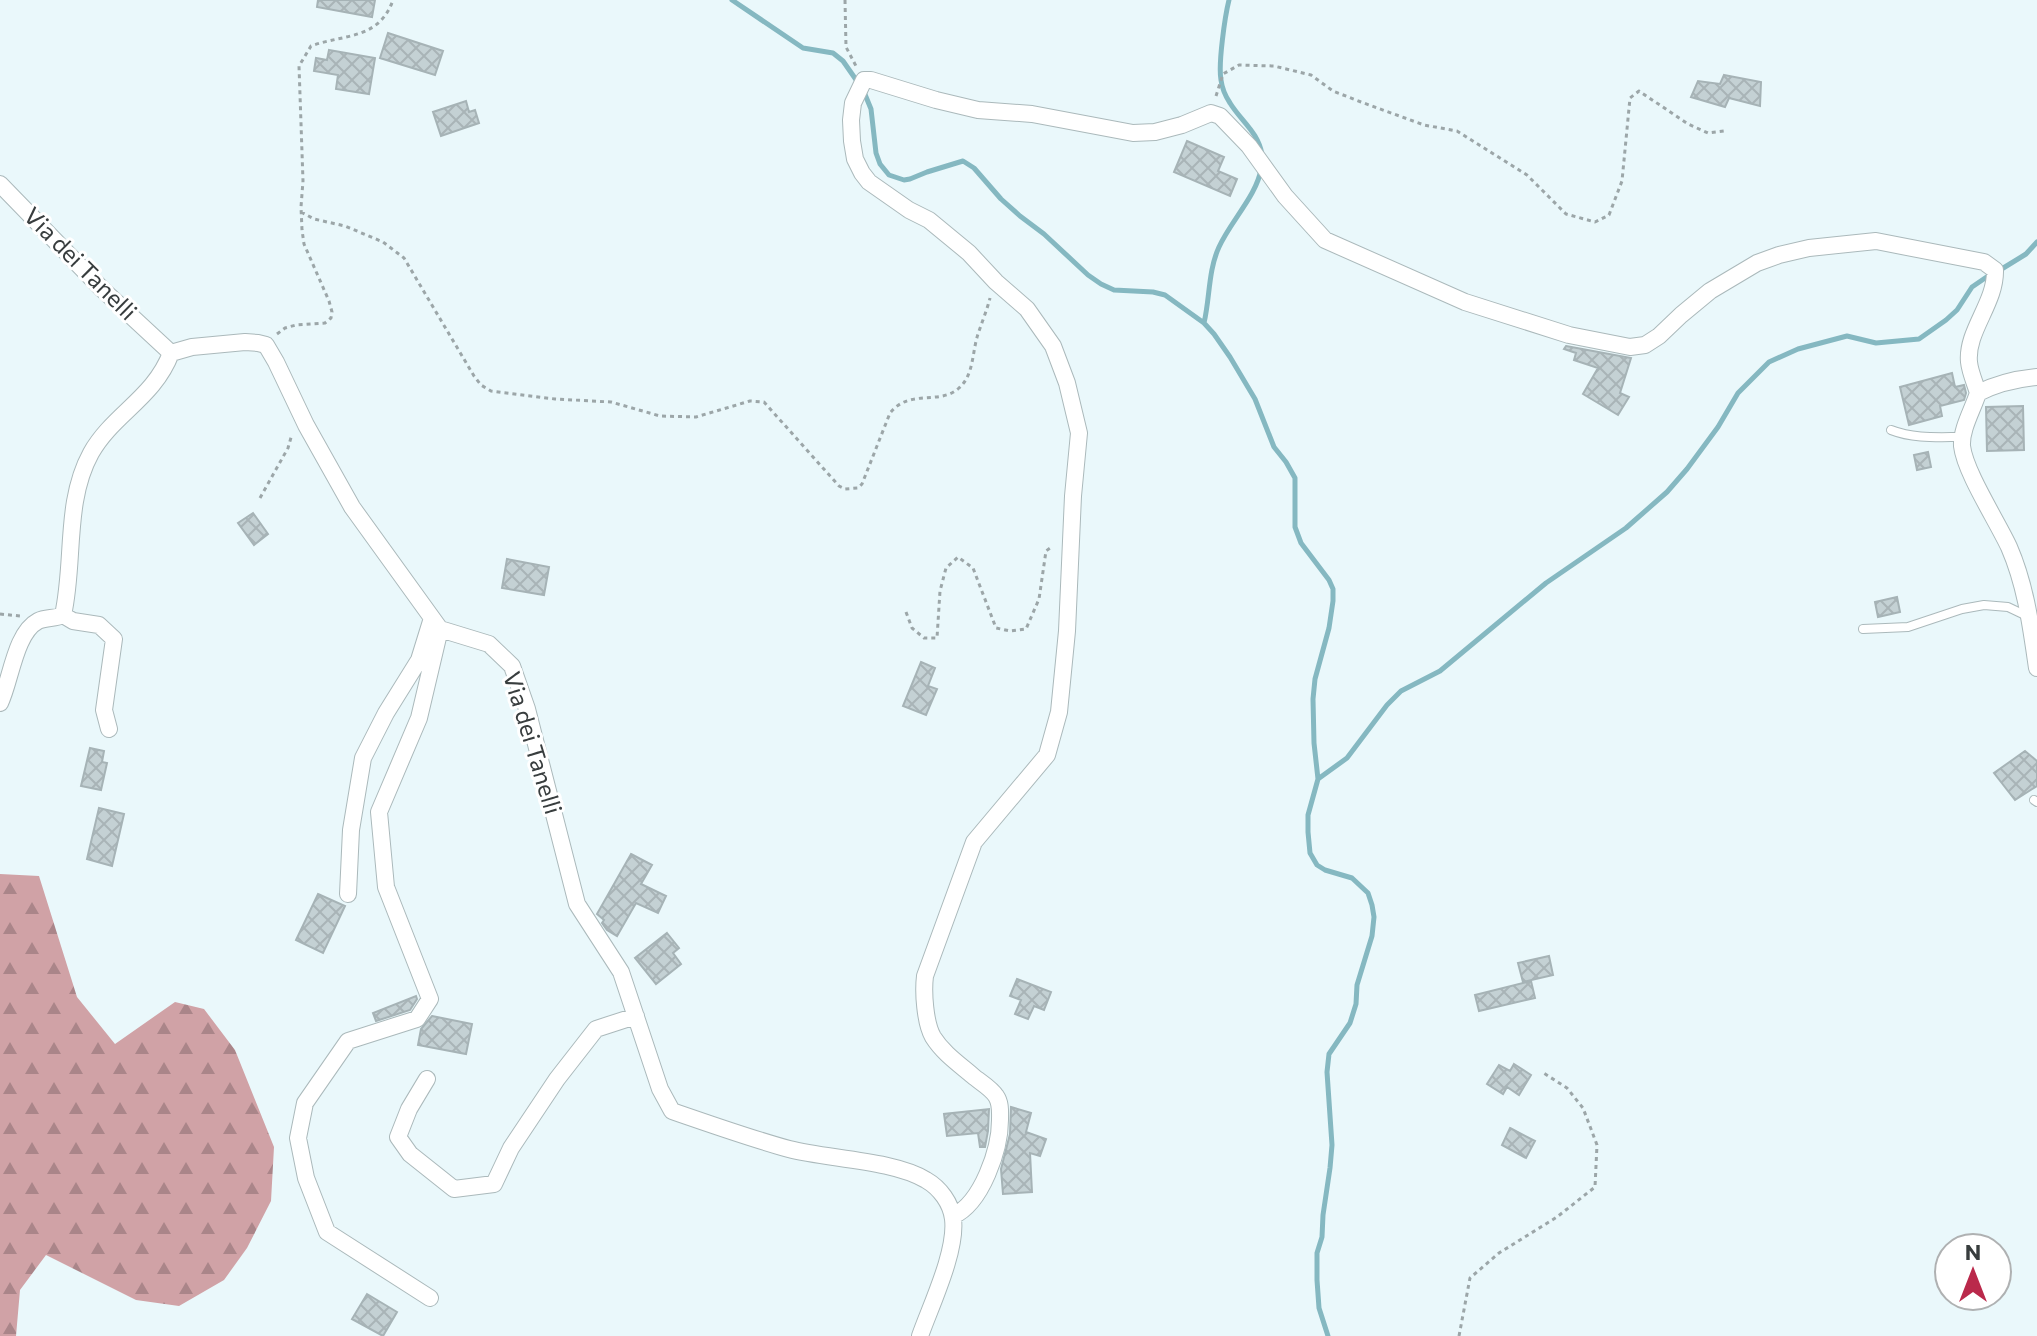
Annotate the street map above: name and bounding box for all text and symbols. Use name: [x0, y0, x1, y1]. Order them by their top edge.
street label: Via dei Tanelli: [19, 200, 144, 325]
street label: Via dei Tanelli: [498, 668, 569, 817]
north arrow: [1933, 1232, 2013, 1312]
text: N: [1965, 1238, 1981, 1265]

